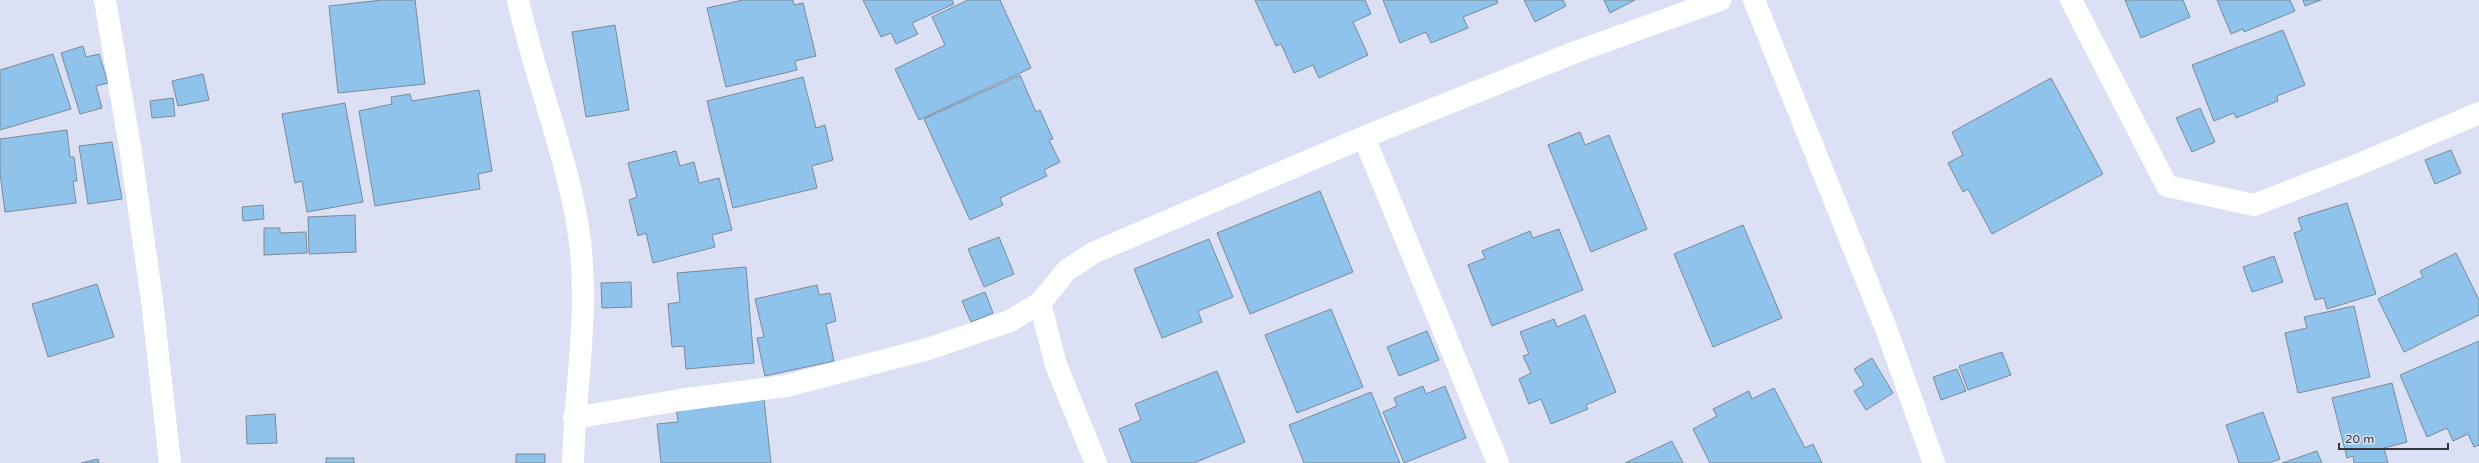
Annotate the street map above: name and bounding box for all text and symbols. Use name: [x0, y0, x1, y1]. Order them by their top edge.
scale bar: [2339, 425, 2448, 451]
text: 20 m: [2345, 432, 2374, 446]

